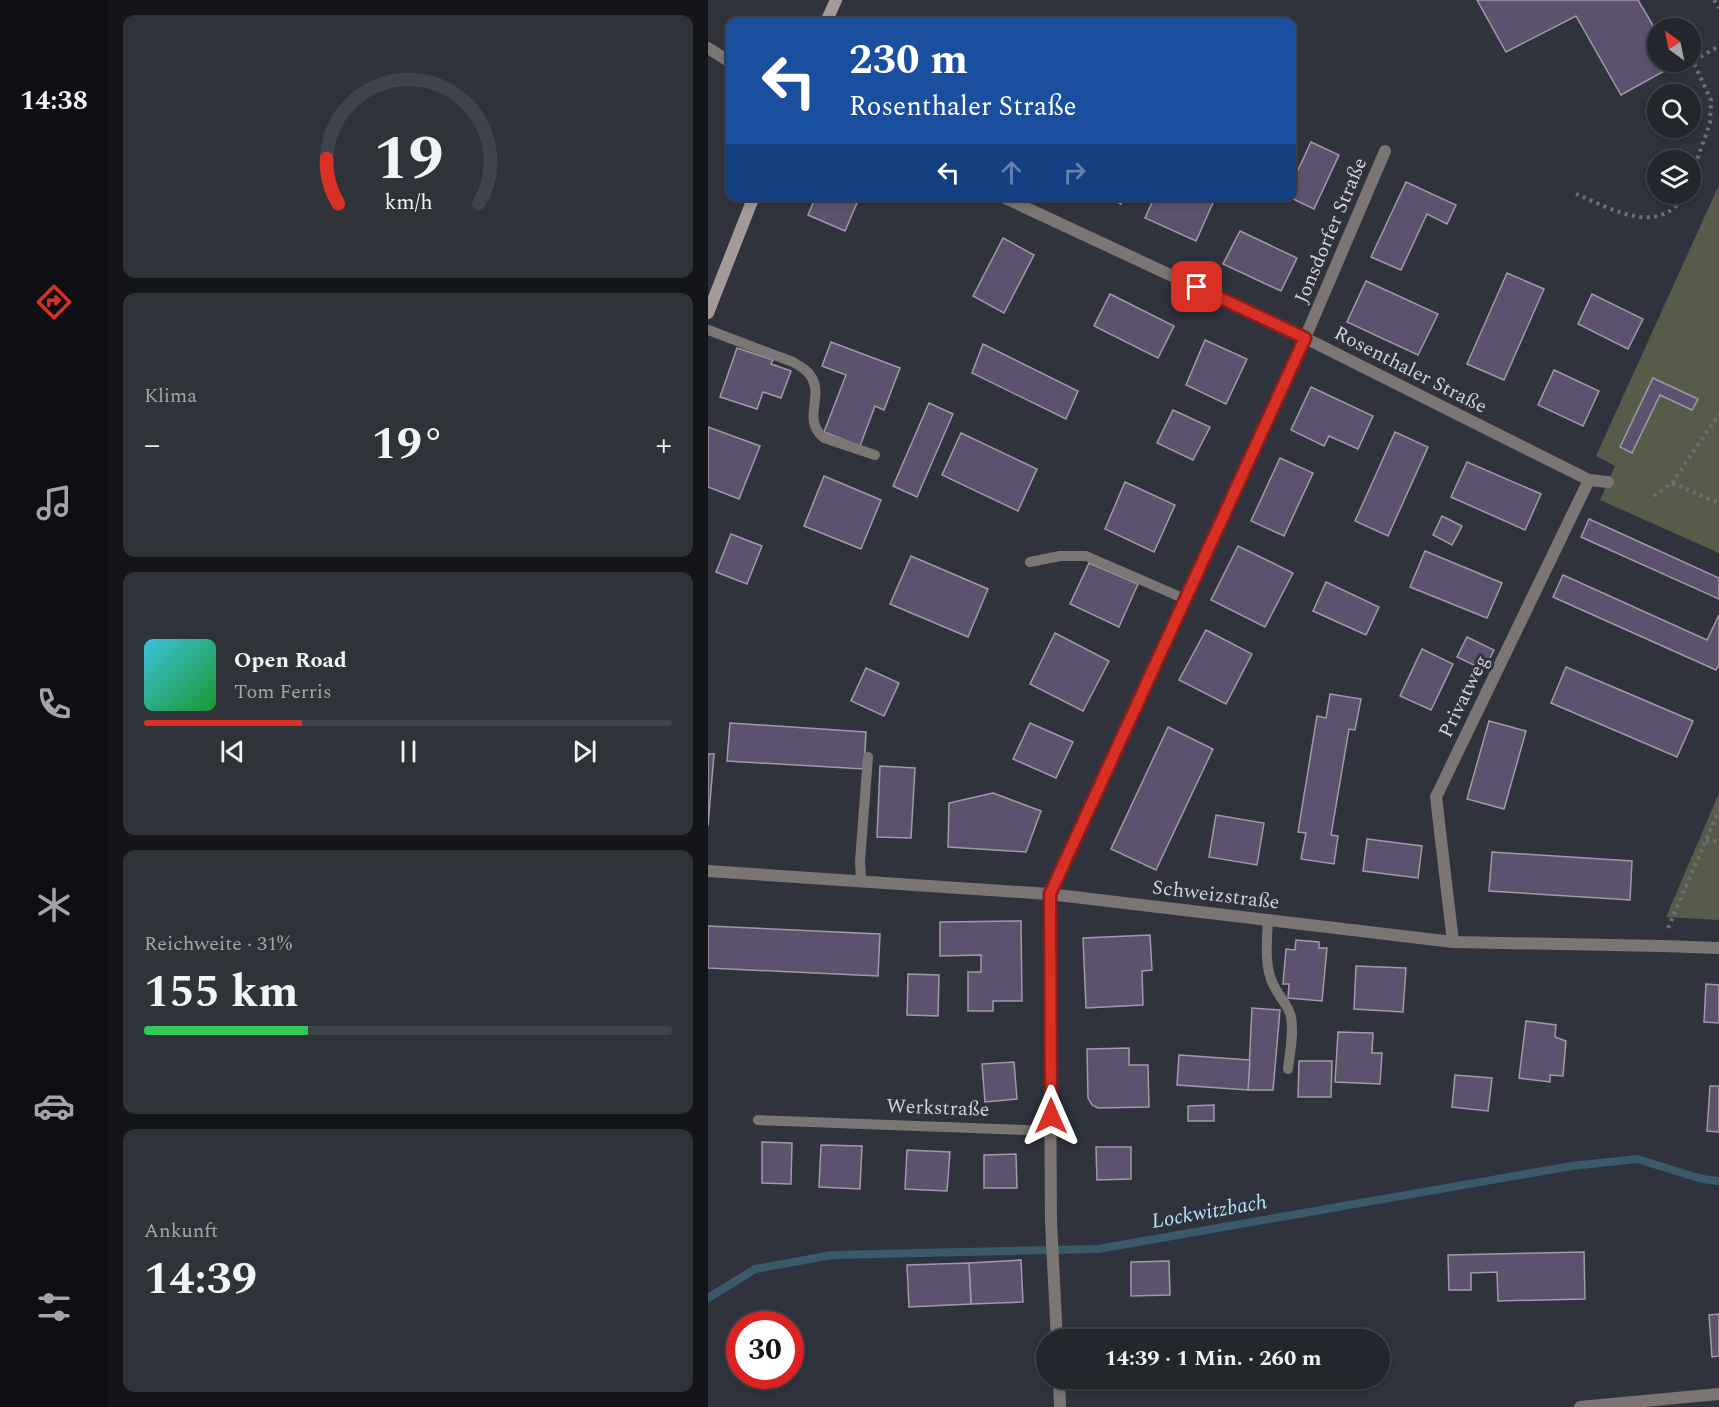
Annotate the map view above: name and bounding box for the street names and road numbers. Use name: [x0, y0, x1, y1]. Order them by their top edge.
street label: Jonsdorfer Straße: [1287, 153, 1375, 308]
street label: Rosenthaler Straße: [1329, 318, 1492, 422]
street label: Privatweg: [1431, 650, 1497, 743]
street label: Schweizstraße: [1150, 872, 1281, 918]
street label: Werkstraße: [886, 1091, 990, 1125]

